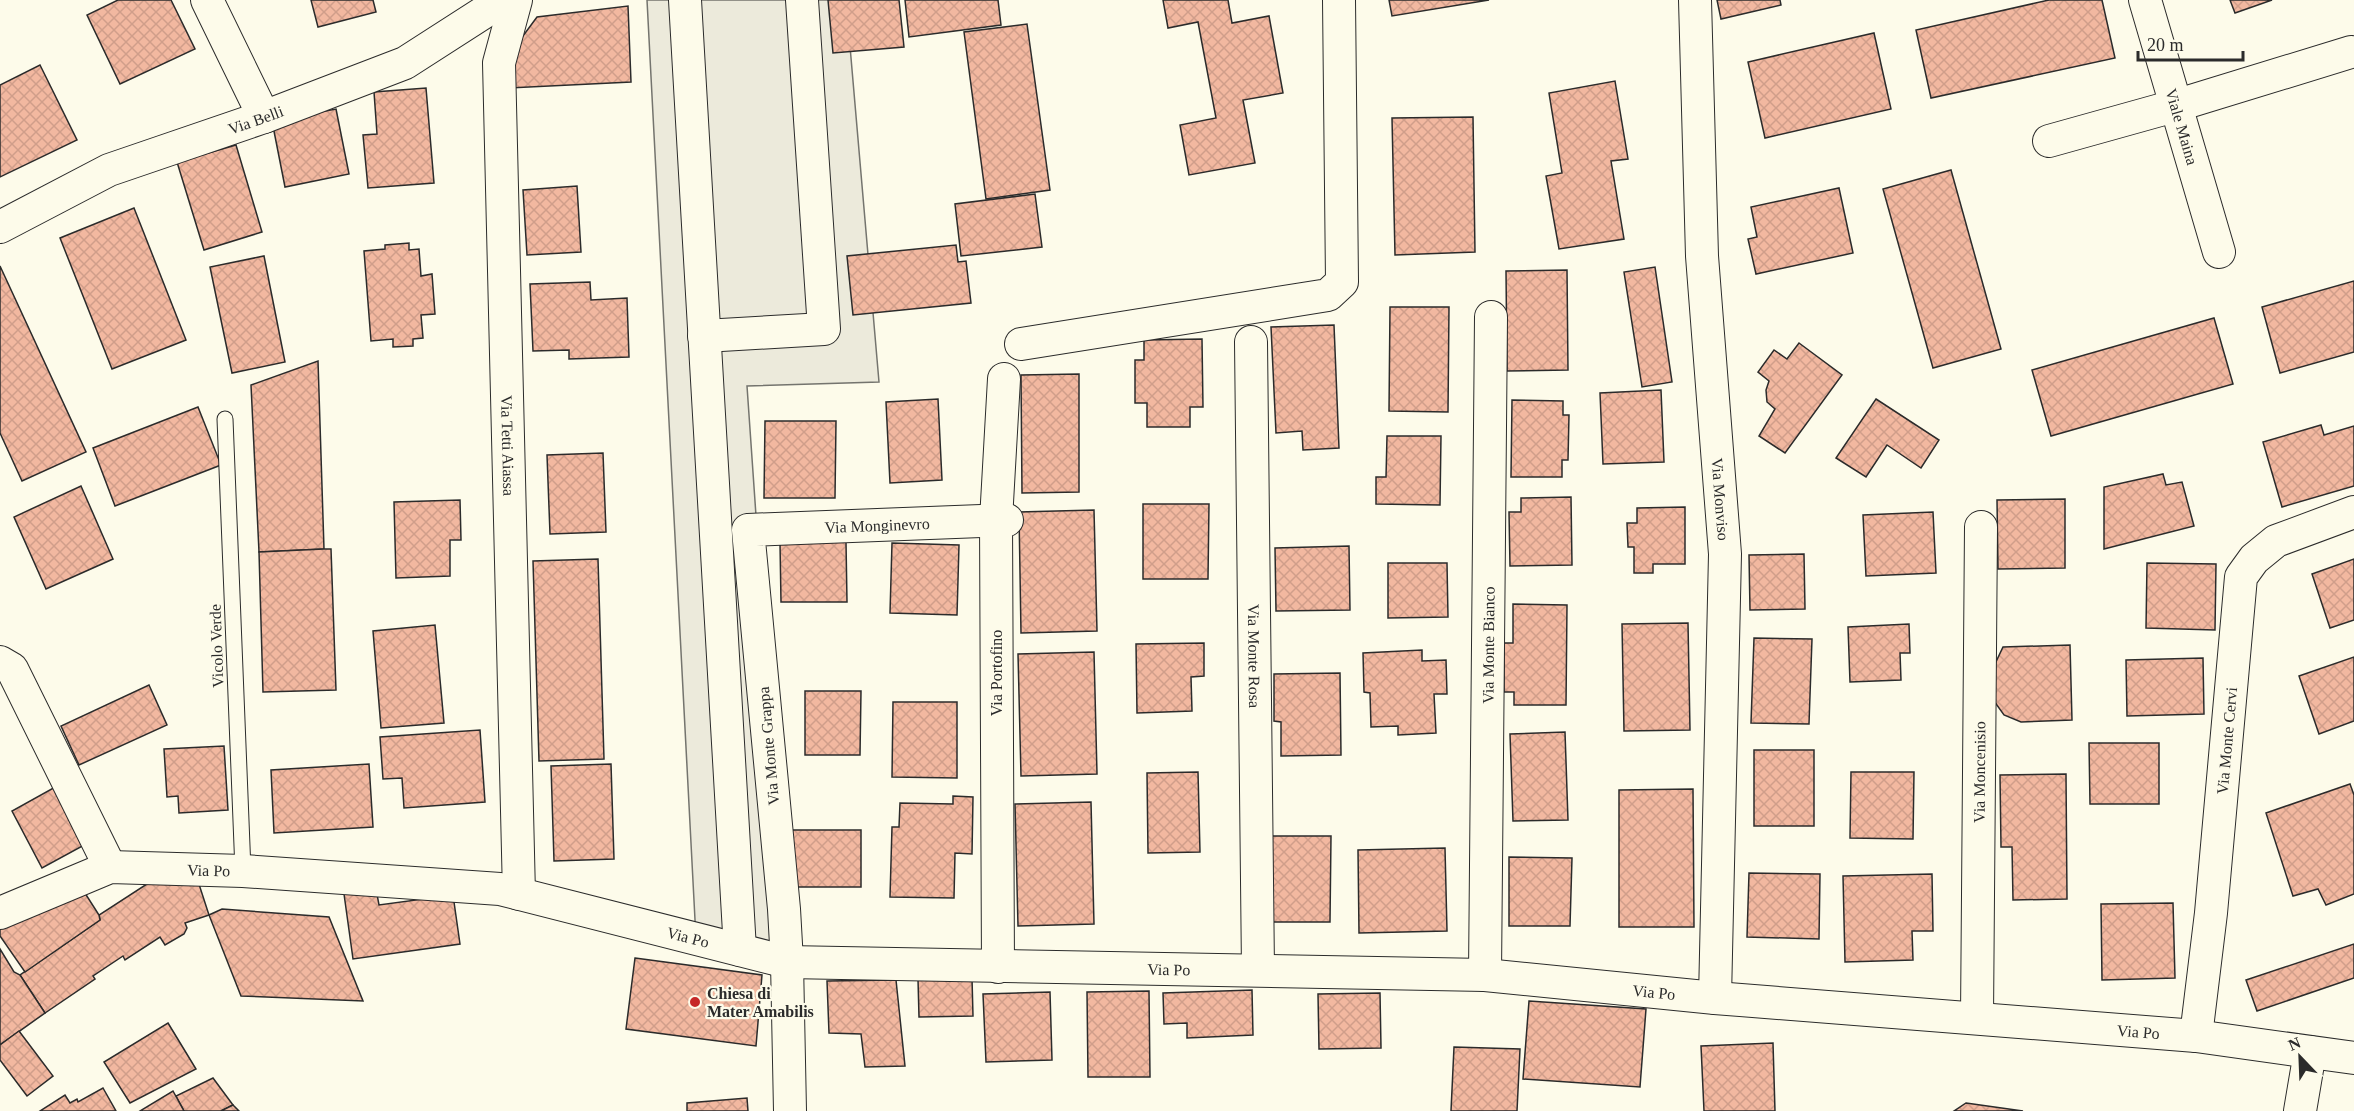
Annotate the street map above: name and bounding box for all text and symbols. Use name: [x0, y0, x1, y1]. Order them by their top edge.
scale bar: [2138, 24, 2243, 62]
text: 20 m: [2147, 35, 2184, 55]
street label: Viale Maina: [2162, 87, 2201, 167]
street label: Via Belli: [226, 102, 286, 138]
street label: Via Tetti Aiassa: [498, 395, 517, 496]
street label: Via Monviso: [1709, 457, 1732, 541]
street label: Via Monginevro: [824, 515, 930, 536]
street label: Via Monte Bianco: [1479, 586, 1498, 704]
street label: Vicolo Verde: [207, 604, 226, 688]
street label: Via Monte Rosa: [1245, 604, 1263, 708]
street label: Via Portofino: [988, 630, 1005, 716]
street label: Via Monte Grappa: [755, 686, 783, 806]
street label: Via Monte Cervi: [2214, 686, 2240, 795]
street label: Via Moncenisio: [1971, 721, 1988, 823]
street label: Via Po: [187, 861, 230, 880]
street label: Via Po: [665, 924, 711, 951]
street label: Via Po: [1147, 961, 1191, 979]
street label: Via Po: [1632, 982, 1676, 1003]
place label: Chiesa di Mater Amabilis: [707, 985, 814, 1020]
marker: Chiesa di Mater Amabilis: [688, 995, 702, 1009]
street label: Via Po: [2116, 1022, 2160, 1042]
north arrow: [2270, 1027, 2330, 1087]
text: N: [2286, 1033, 2303, 1054]

